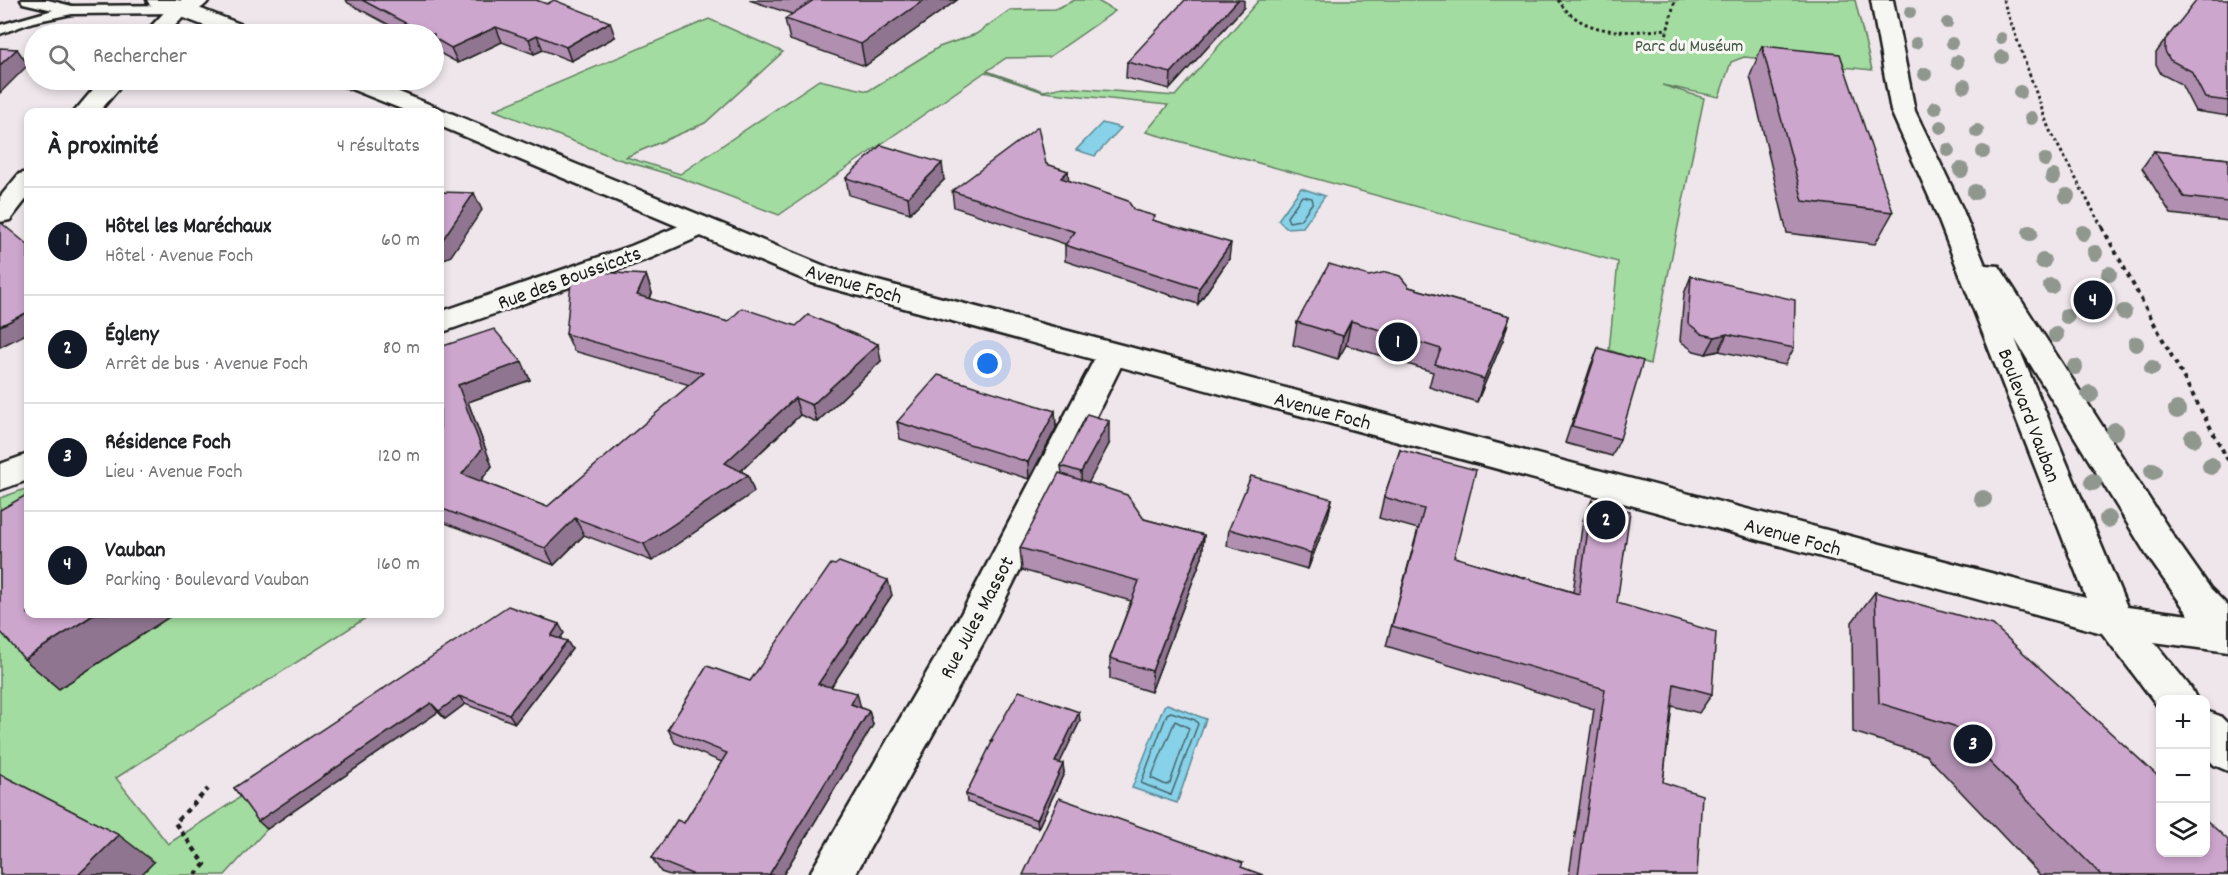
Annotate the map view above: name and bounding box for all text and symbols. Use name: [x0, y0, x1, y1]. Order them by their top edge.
search box: [24, 24, 444, 90]
park label: Parc du Muséum: [1635, 35, 1743, 60]
icon: search: [45, 41, 78, 74]
text: Rechercher: [93, 42, 187, 73]
text: À proximité: [48, 129, 158, 166]
text: 4 résultats: [337, 133, 420, 161]
text: Hôtel les Maréchaux: [105, 212, 271, 243]
text: 1: [65, 227, 70, 255]
text: 60 m: [381, 227, 420, 255]
street label: Rue des Boussicats: [494, 240, 646, 320]
text: Hôtel · Avenue Foch: [105, 243, 253, 271]
street label: Avenue Foch: [801, 258, 905, 314]
pin: 4: [2074, 278, 2112, 322]
text: Égleny: [105, 320, 159, 351]
pin: 1: [1378, 320, 1418, 364]
text: 2: [63, 335, 72, 363]
text: 80 m: [383, 335, 420, 363]
street label: Boulevard Vauban: [1988, 345, 2067, 487]
your location: [973, 349, 1002, 378]
text: Arrêt de bus · Avenue Foch: [105, 351, 308, 379]
street label: Avenue Foch: [1271, 386, 1374, 440]
text: Résidence Foch: [105, 428, 231, 459]
text: 3: [63, 443, 72, 471]
text: 120 m: [378, 443, 420, 471]
text: Lieu · Avenue Foch: [105, 459, 242, 487]
pin: 2: [1586, 498, 1626, 542]
street label: Avenue Foch: [1741, 512, 1844, 566]
text: Vauban: [105, 536, 165, 567]
text: 4: [63, 551, 72, 579]
text: 160 m: [377, 551, 420, 579]
street label: Rue Jules Massot: [934, 552, 1024, 685]
text: Parking · Boulevard Vauban: [105, 567, 309, 595]
map controls: [2156, 695, 2210, 857]
button: +: [2156, 695, 2210, 749]
pin: 3: [1954, 722, 1992, 766]
button: −: [2156, 749, 2210, 803]
button: layers: [2156, 803, 2210, 857]

